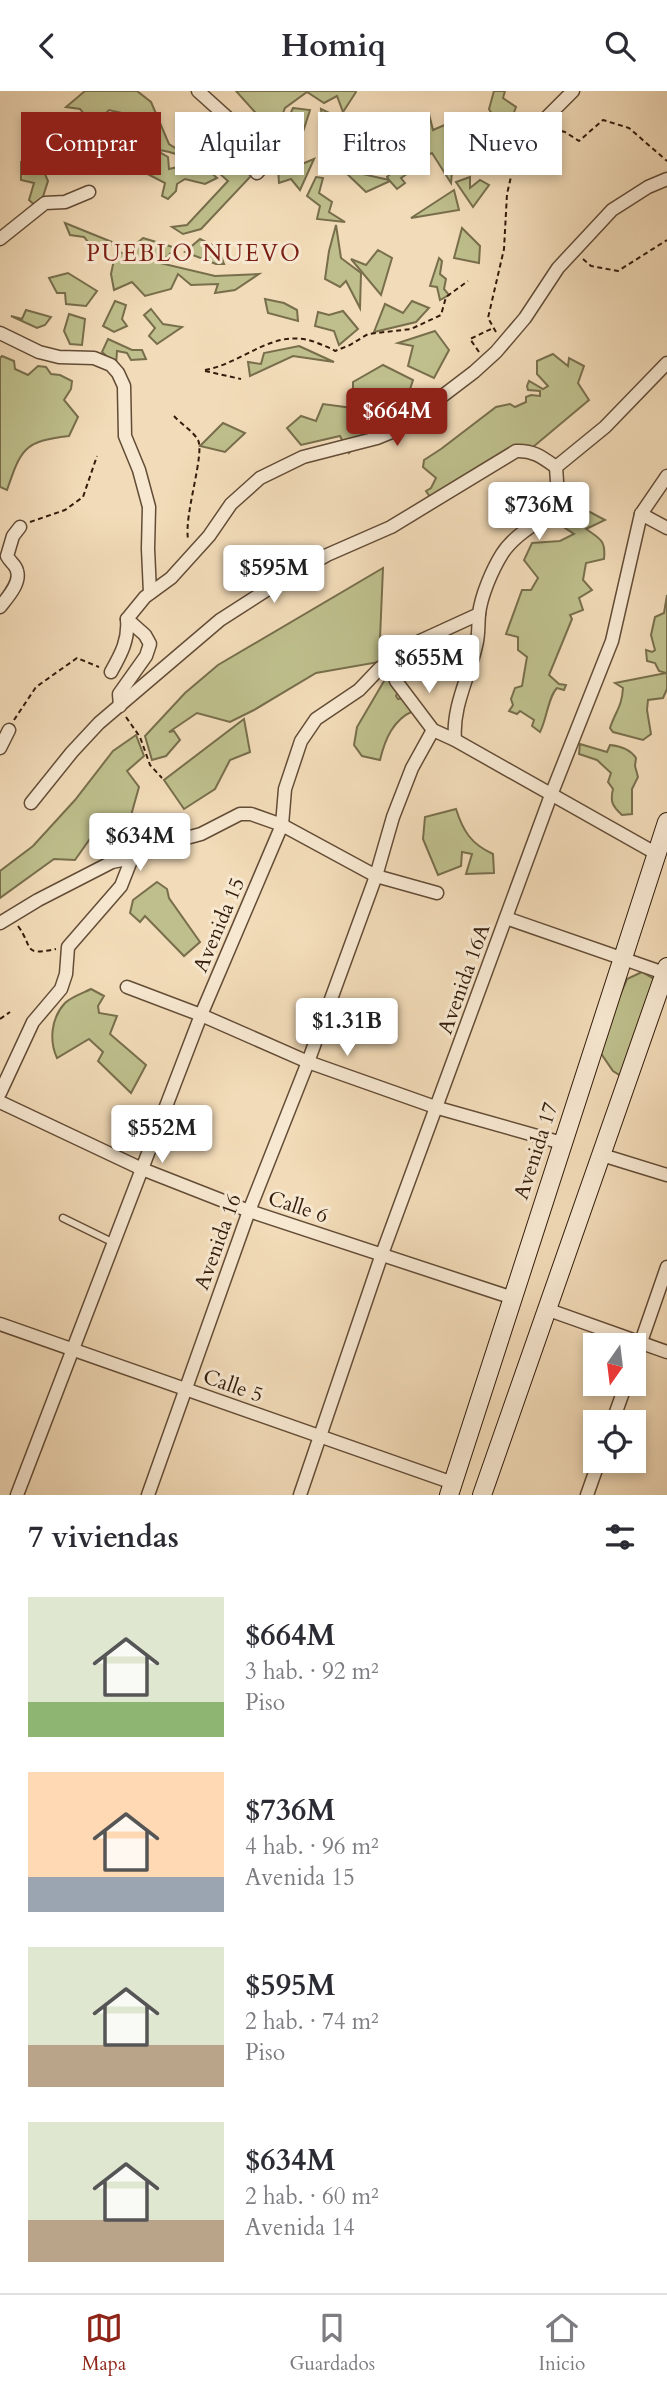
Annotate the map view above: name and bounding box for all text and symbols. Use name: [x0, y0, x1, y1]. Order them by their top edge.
text: Homiq: [281, 24, 386, 68]
icon: back: [28, 27, 66, 65]
icon: search: [601, 27, 639, 65]
chip: Comprar: [21, 112, 161, 175]
chip: Alquilar: [175, 112, 304, 175]
chip: Filtros: [318, 112, 430, 175]
chip: Nuevo: [444, 112, 562, 175]
district label: PUEBLO NUEVO: [86, 238, 302, 269]
pin: $664M: [348, 389, 446, 448]
text: $664M: [362, 395, 432, 426]
pin: $736M: [490, 483, 588, 542]
text: $736M: [504, 489, 574, 520]
pin: $595M: [225, 545, 323, 605]
text: $595M: [239, 552, 309, 583]
pin: $655M: [380, 635, 478, 695]
text: $655M: [394, 642, 464, 673]
pin: $634M: [91, 813, 189, 873]
text: $634M: [105, 820, 175, 851]
street label: Avenida 15: [186, 873, 252, 977]
street label: Avenida 16A: [431, 920, 497, 1038]
pin: $1.31B: [290, 999, 404, 1058]
text: $1.31B: [312, 1005, 382, 1036]
street label: Avenida 17: [507, 1099, 565, 1203]
pin: $552M: [113, 1105, 211, 1165]
text: $552M: [127, 1112, 197, 1143]
street label: Calle 6: [264, 1184, 332, 1230]
street label: Avenida 16: [187, 1190, 249, 1294]
north arrow: [583, 1333, 646, 1397]
map controls: [583, 1333, 646, 1473]
street label: Calle 5: [199, 1362, 267, 1410]
button: locate: [583, 1410, 646, 1473]
text: 7 viviendas: [28, 1517, 179, 1558]
icon: filters: [601, 1518, 639, 1556]
text: $664M: [245, 1615, 336, 1656]
icon: home: [84, 1625, 168, 1709]
text: 3 hab. · 92 m²: [245, 1656, 379, 1687]
text: Piso: [245, 1687, 285, 1718]
text: $736M: [245, 1790, 336, 1831]
icon: home: [84, 1800, 168, 1884]
text: 4 hab. · 96 m²: [245, 1831, 379, 1862]
text: Avenida 15: [245, 1862, 355, 1893]
text: $595M: [245, 1965, 336, 2006]
icon: home: [84, 1975, 168, 2059]
text: 2 hab. · 74 m²: [245, 2006, 379, 2037]
text: Piso: [245, 2037, 285, 2068]
text: $634M: [245, 2140, 336, 2181]
icon: home: [84, 2150, 168, 2234]
text: 2 hab. · 60 m²: [245, 2181, 379, 2212]
text: Avenida 14: [245, 2212, 355, 2243]
tab: Mapa: [82, 2309, 126, 2377]
tab: Guardados: [289, 2309, 375, 2377]
tab: Inicio: [538, 2309, 585, 2377]

